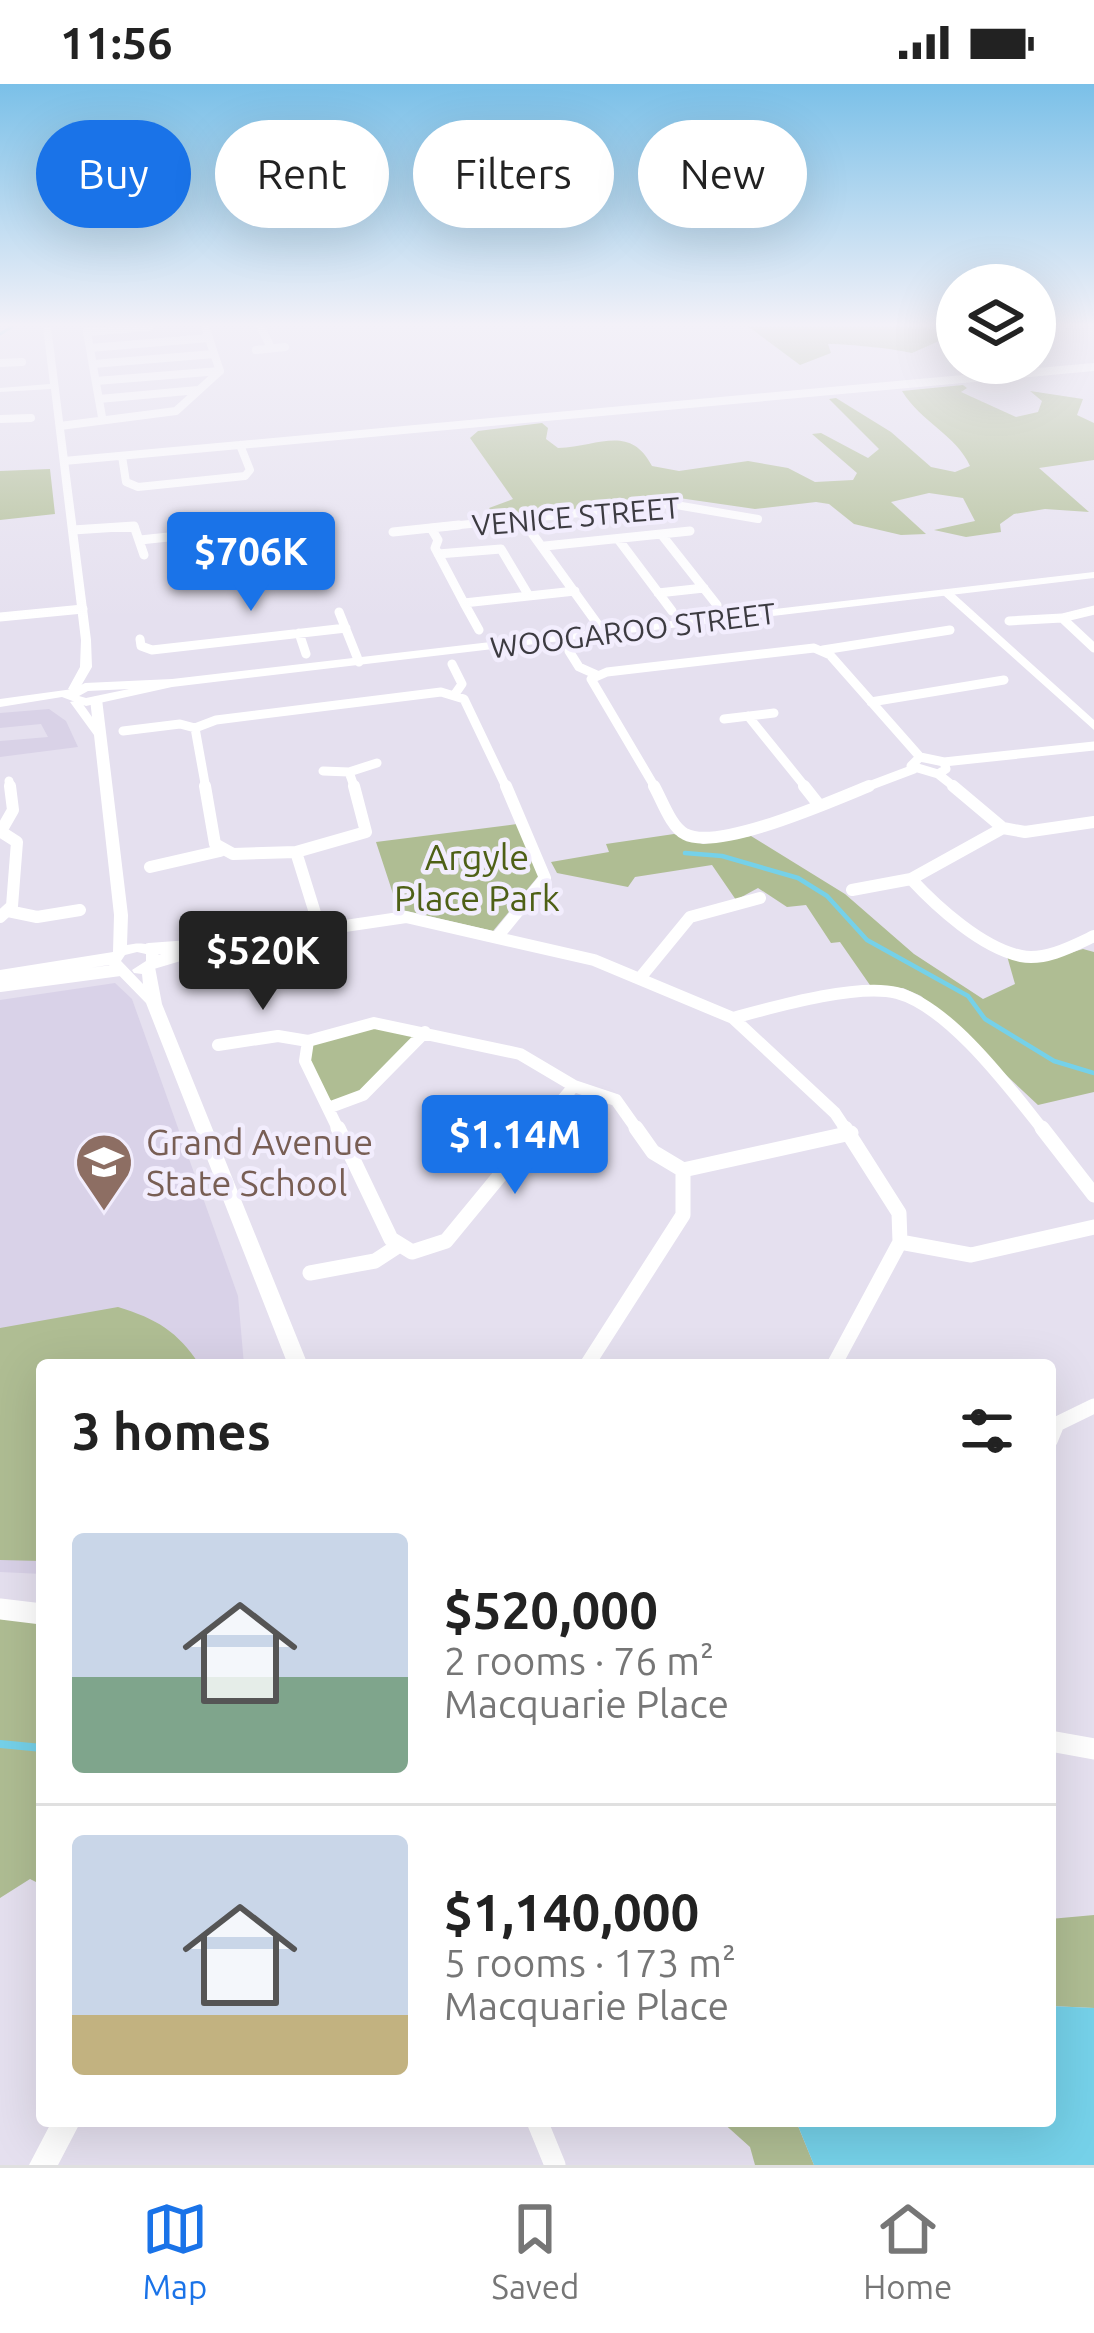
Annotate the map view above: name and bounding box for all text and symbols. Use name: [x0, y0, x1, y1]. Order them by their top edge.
text: 11:56: [60, 17, 173, 68]
chip: Buy: [36, 120, 191, 228]
chip: Rent: [215, 120, 389, 228]
chip: Filters: [413, 120, 614, 228]
chip: New: [638, 120, 807, 228]
map controls: [936, 264, 1056, 384]
button: layers: [936, 264, 1056, 384]
street label: VENICE STREET: [471, 490, 682, 542]
pin: $706K: [167, 512, 335, 614]
text: $706K: [194, 529, 308, 572]
street label: WOOGAROO STREET: [488, 596, 778, 664]
park label: Argyle Place Park: [394, 836, 560, 918]
pin: $520K: [179, 911, 347, 1013]
text: $520K: [206, 928, 320, 971]
pin: $1.14M: [417, 1095, 613, 1197]
text: $1.14M: [449, 1112, 581, 1155]
place label: Grand Avenue State School: [146, 1121, 373, 1203]
school or university icon: Grand Avenue State School: [73, 1131, 135, 1213]
icon: filters: [954, 1398, 1020, 1464]
text: 3 homes: [72, 1402, 271, 1460]
icon: home: [168, 1581, 312, 1725]
text: $520,000: [444, 1581, 658, 1639]
text: 2 rooms · 76 m²: [444, 1639, 714, 1682]
text: Macquarie Place: [444, 1682, 729, 1725]
icon: home: [168, 1883, 312, 2027]
text: $1,140,000: [444, 1883, 699, 1941]
text: 5 rooms · 173 m²: [444, 1941, 736, 1984]
text: Macquarie Place: [444, 1984, 729, 2027]
tab: Map: [142, 2196, 208, 2305]
tab: Saved: [492, 2196, 579, 2305]
tab: Home: [863, 2196, 952, 2305]

